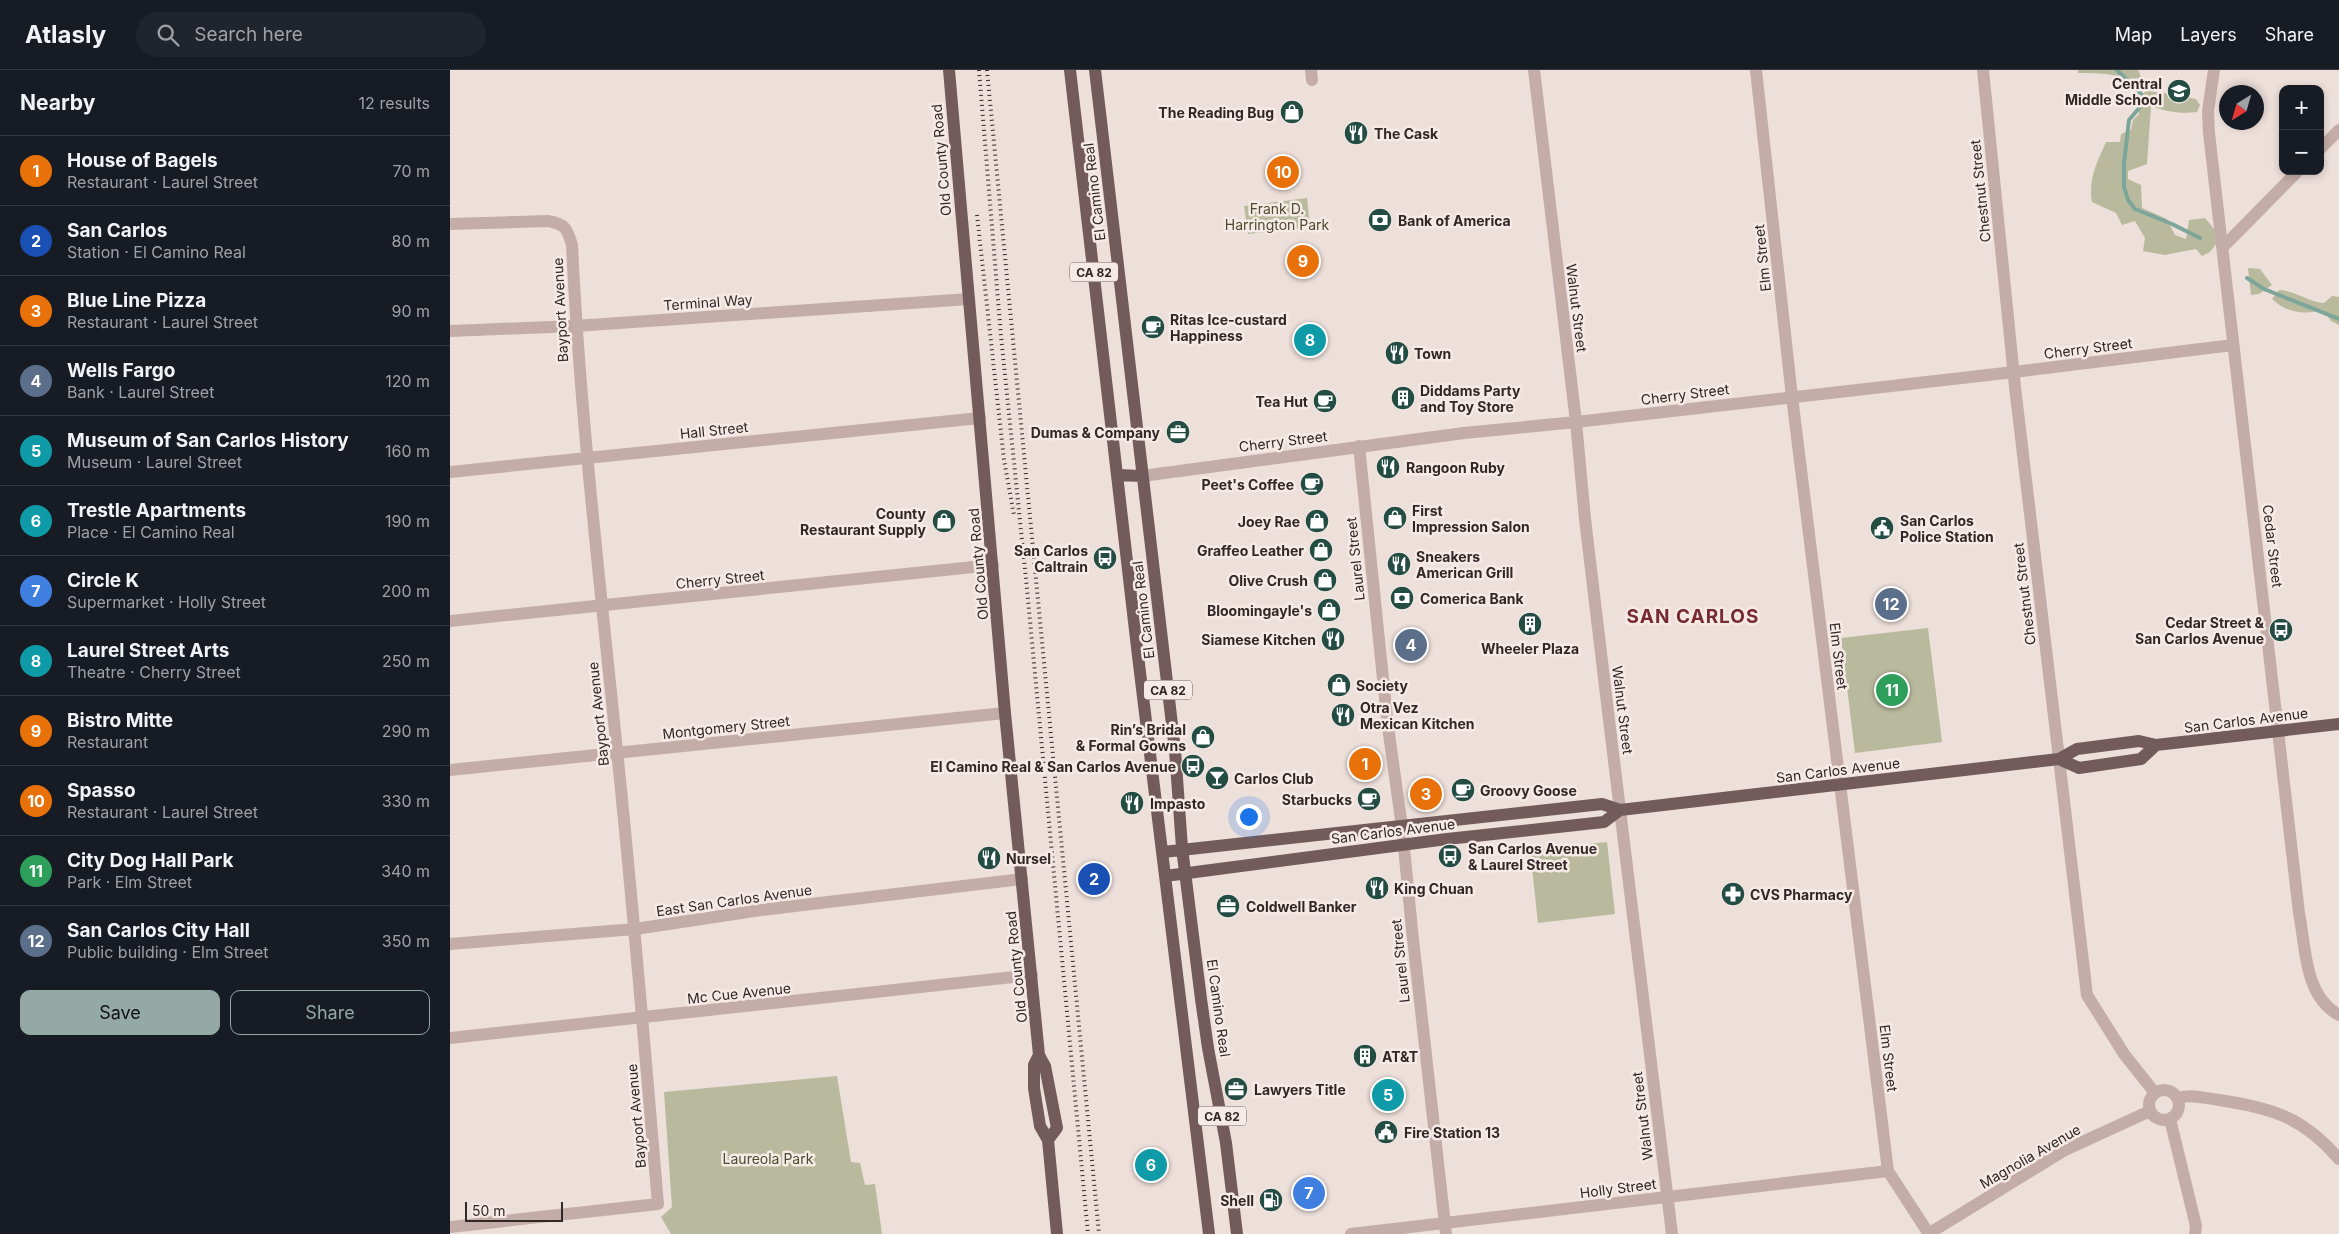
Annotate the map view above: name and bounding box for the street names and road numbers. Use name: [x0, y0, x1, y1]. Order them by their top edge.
street label: Old County Road: [928, 103, 954, 217]
street label: Chestnut Street: [1966, 138, 1994, 243]
street label: El Camino Real: [1080, 142, 1108, 242]
street label: Elm Street: [1750, 223, 1774, 292]
street label: Bayport Avenue: [549, 257, 571, 363]
road number: CA 82: [1070, 262, 1118, 282]
street label: Walnut Street: [1563, 263, 1591, 354]
street label: Terminal Way: [663, 290, 753, 314]
street label: Cherry Street: [2043, 334, 2134, 362]
street label: Cherry Street: [1640, 380, 1731, 408]
street label: Hall Street: [679, 418, 749, 442]
street label: Cherry Street: [1238, 427, 1329, 455]
street label: Cedar Street: [2259, 504, 2287, 589]
street label: Old County Road: [965, 507, 991, 621]
street label: Laurel Street: [1342, 516, 1368, 602]
street label: Chestnut Street: [2009, 541, 2039, 646]
street label: El Camino Real: [1129, 560, 1157, 660]
street label: Cherry Street: [675, 566, 766, 592]
street label: Elm Street: [1826, 621, 1852, 691]
street label: Bayport Avenue: [584, 661, 612, 767]
street label: Walnut Street: [1609, 665, 1637, 756]
road number: CA 82: [1144, 680, 1192, 700]
street label: San Carlos Avenue: [2183, 704, 2309, 736]
street label: Montgomery Street: [661, 712, 791, 742]
street label: San Carlos Avenue: [1775, 754, 1901, 786]
street label: San Carlos Avenue: [1330, 815, 1456, 847]
street label: East San Carlos Avenue: [655, 881, 813, 919]
street label: Old County Road: [1002, 910, 1030, 1024]
street label: Laurel Street: [1387, 918, 1413, 1004]
street label: El Camino Real: [1204, 958, 1234, 1058]
street label: Mc Cue Avenue: [686, 979, 792, 1007]
street label: Elm Street: [1876, 1023, 1902, 1093]
street label: Bayport Avenue: [623, 1063, 649, 1169]
street label: Walnut Street: [1628, 1070, 1656, 1161]
road number: CA 82: [1198, 1106, 1246, 1126]
street label: Magnolia Avenue: [1977, 1120, 2083, 1192]
street label: Holly Street: [1579, 1175, 1658, 1201]

